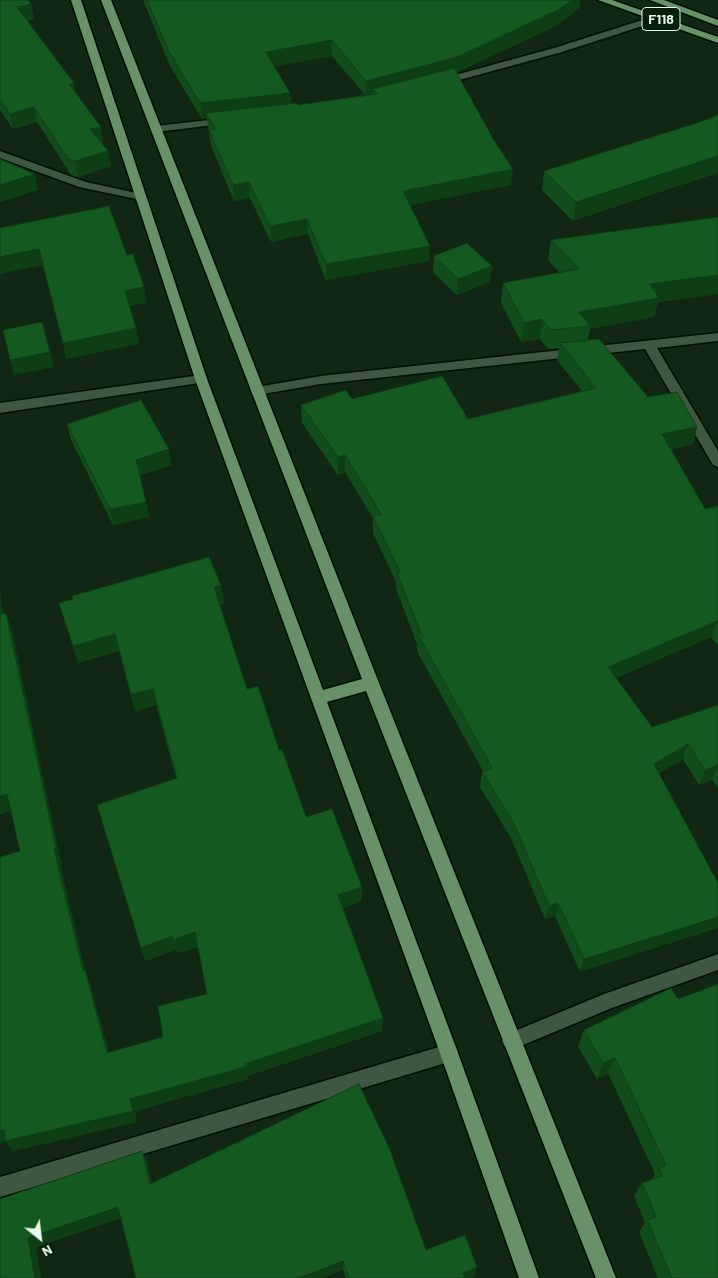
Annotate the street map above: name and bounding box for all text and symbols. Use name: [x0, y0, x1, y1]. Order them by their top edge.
road number: F118: [642, 8, 680, 30]
north arrow: [15, 1213, 65, 1263]
text: N: [39, 1242, 56, 1261]

